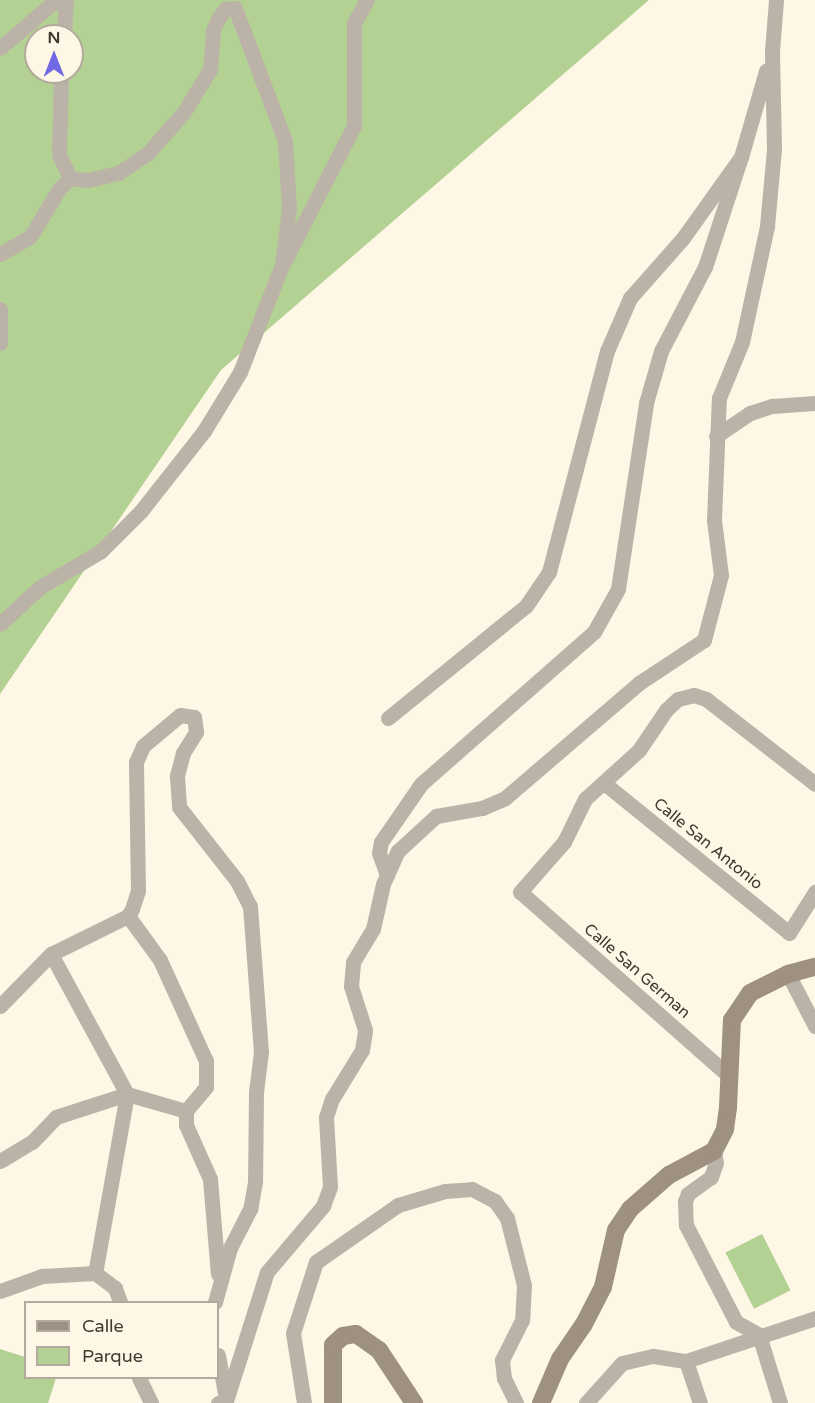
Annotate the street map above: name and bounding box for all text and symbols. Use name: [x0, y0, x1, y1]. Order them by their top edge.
north arrow: [24, 24, 84, 84]
text: N: [48, 28, 60, 48]
street label: Calle San Antonio: [650, 794, 766, 894]
street label: Calle San German: [580, 920, 694, 1022]
legend: [24, 1301, 219, 1379]
text: Calle: [82, 1315, 124, 1337]
text: Parque: [82, 1345, 143, 1367]

